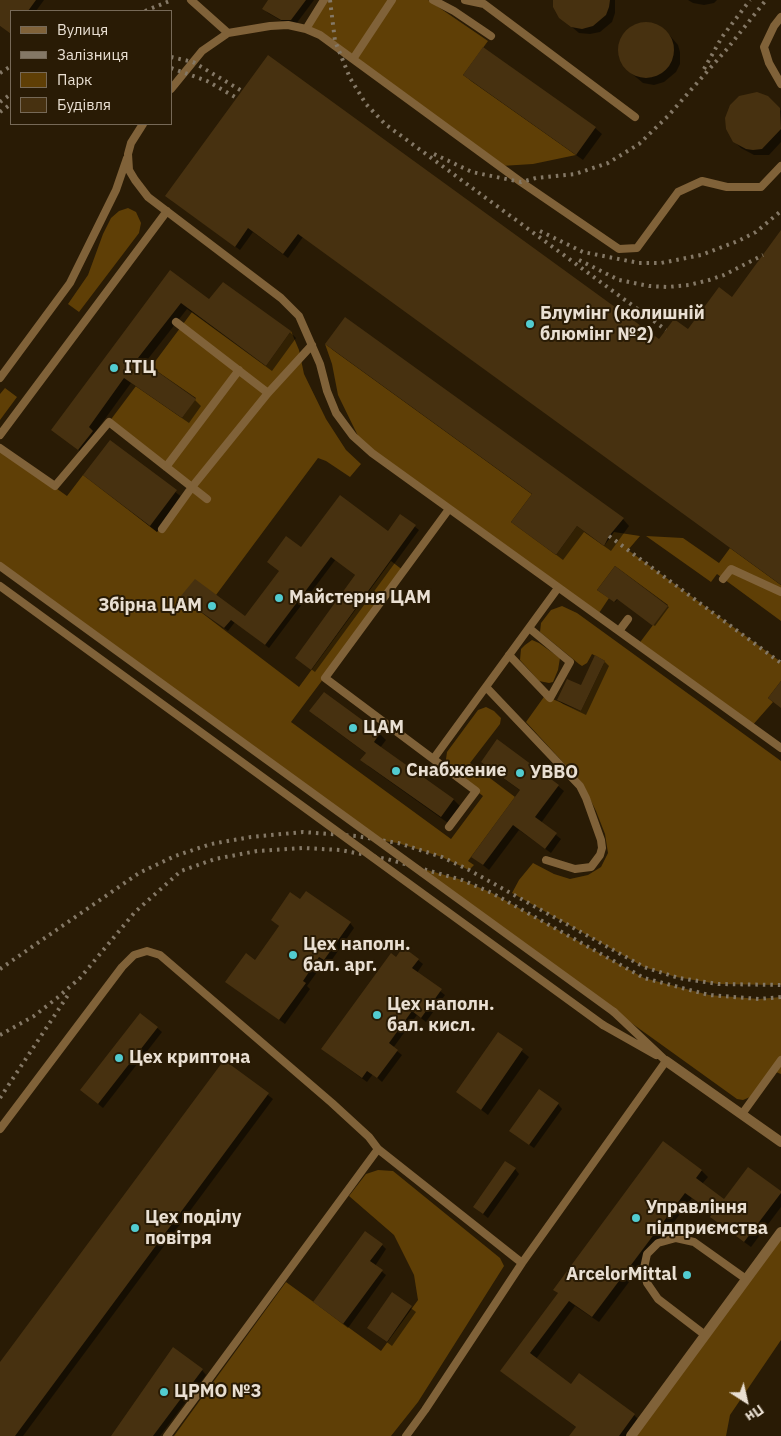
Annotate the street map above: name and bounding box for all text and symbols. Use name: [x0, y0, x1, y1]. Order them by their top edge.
legend: [10, 10, 172, 125]
text: Вулиця: [57, 20, 108, 39]
text: Залізниця: [57, 45, 128, 64]
text: Парк: [57, 70, 92, 89]
text: Будівля: [57, 95, 111, 114]
place label: Блумінг (колишній блюмінг №2): [540, 303, 705, 346]
marker: Блумінг (колишній блюмінг №2): [524, 318, 536, 330]
place label: ІТЦ: [124, 357, 156, 379]
marker: ІТЦ: [108, 362, 120, 374]
place label: Майстерня ЦАМ: [289, 587, 431, 609]
marker: Майстерня ЦАМ: [273, 592, 285, 604]
place label: Збірна ЦАМ: [98, 595, 202, 617]
marker: Збірна ЦАМ: [206, 600, 218, 612]
place label: ЦАМ: [363, 717, 404, 739]
marker: ЦАМ: [347, 722, 359, 734]
place label: Снабжение: [406, 760, 507, 782]
place label: УВВО: [530, 762, 578, 784]
marker: Снабжение: [390, 765, 402, 777]
marker: УВВО: [514, 767, 526, 779]
place label: Цех наполн. бал. арг.: [303, 934, 410, 976]
marker: Цех наполн. бал. арг.: [287, 949, 299, 961]
place label: Цех наполн. бал. кисл.: [387, 994, 494, 1036]
marker: Цех наполн. бал. кисл.: [371, 1009, 383, 1021]
place label: Цех криптона: [129, 1047, 250, 1069]
marker: Цех криптона: [113, 1052, 125, 1064]
place label: Управління підприємства: [646, 1197, 768, 1240]
place label: Цех поділу повітря: [145, 1207, 241, 1250]
marker: Управління підприємства: [630, 1212, 642, 1224]
marker: Цех поділу повітря: [129, 1222, 141, 1234]
place label: ArcelorMittal: [566, 1264, 677, 1286]
marker: ArcelorMittal: [681, 1269, 693, 1281]
north arrow: [721, 1376, 771, 1426]
place label: ЦРМО №3: [174, 1381, 261, 1403]
marker: ЦРМО №3: [158, 1386, 170, 1398]
text: Пн: [742, 1401, 767, 1426]

